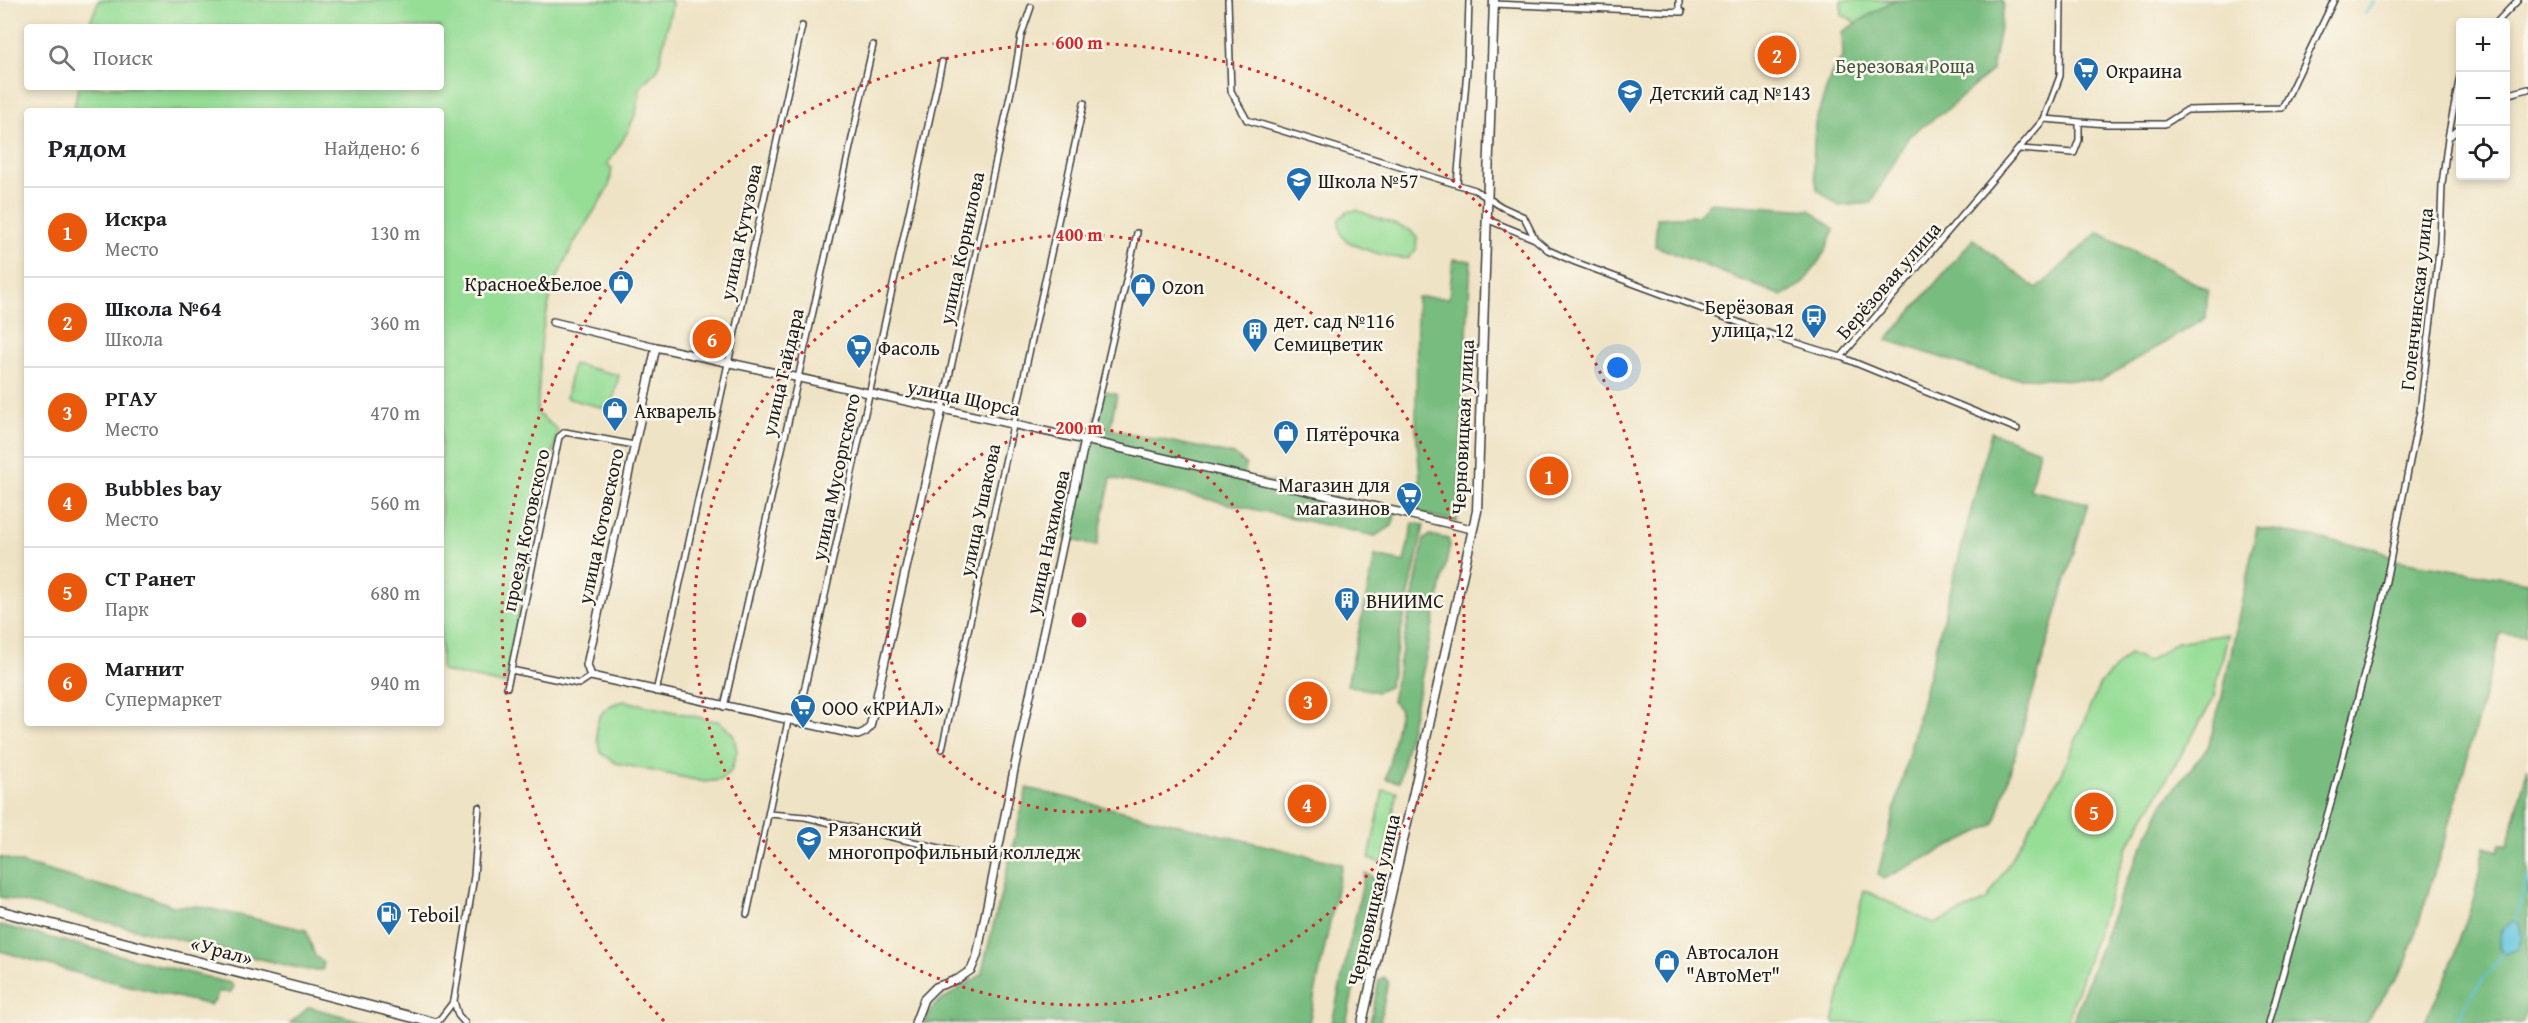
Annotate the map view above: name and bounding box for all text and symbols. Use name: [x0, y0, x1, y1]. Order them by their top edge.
map controls: [2456, 18, 2510, 180]
button: +: [2456, 18, 2510, 72]
search box: [24, 24, 444, 90]
text: 600 m: [1055, 29, 1103, 56]
pin: 2: [1758, 32, 1796, 78]
icon: search: [45, 41, 78, 74]
text: Поиск: [93, 41, 153, 73]
park label: Березовая Роща: [1835, 51, 1975, 80]
supermarket icon: Окраина: [2071, 55, 2101, 93]
place label: Окраина: [2106, 56, 2182, 85]
button: −: [2456, 72, 2510, 126]
school or university icon: Детский сад №143: [1615, 77, 1645, 115]
place label: Детский сад №143: [1649, 78, 1811, 107]
button: locate: [2456, 126, 2510, 180]
text: Рядом: [48, 128, 126, 167]
text: Найдено: 6: [324, 133, 420, 162]
street label: улица Кутузова: [711, 161, 769, 304]
school or university icon: Школа №57: [1284, 165, 1314, 203]
place label: Школа №57: [1318, 166, 1418, 195]
street label: улица Корнилова: [930, 168, 991, 328]
text: Искра: [105, 202, 167, 234]
street label: Голенчинская улица: [2392, 206, 2440, 392]
street label: Берёзовая улица: [1829, 214, 1948, 345]
text: 1: [62, 218, 73, 247]
text: 130 m: [370, 218, 420, 247]
text: 400 m: [1055, 221, 1103, 248]
text: Место: [105, 234, 159, 263]
shop icon: Красное&Белое: [606, 268, 636, 306]
place label: Красное&Белое: [465, 269, 602, 298]
shop icon: Ozon: [1128, 271, 1158, 309]
place label: Ozon: [1162, 272, 1204, 301]
text: Школа №64: [105, 292, 222, 324]
place label: Берёзовая улица, 12: [1705, 292, 1794, 344]
bus stop icon: Берёзовая улица, 12: [1799, 302, 1829, 340]
street label: улица Гайдара: [753, 305, 811, 440]
place label: дет. сад №116 Семицветик: [1274, 306, 1395, 358]
text: 2: [62, 308, 73, 337]
text: 360 m: [370, 308, 420, 337]
pin: 6: [692, 316, 732, 362]
building icon: дет. сад №116 Семицветик: [1240, 316, 1270, 354]
text: Школа: [105, 324, 163, 353]
supermarket icon: Фасоль: [844, 332, 874, 370]
place label: Фасоль: [878, 333, 940, 362]
street label: Черновицкая улица: [1443, 338, 1481, 516]
your location: [1603, 353, 1632, 382]
street label: улица Щорса: [904, 371, 1024, 423]
text: РГАУ: [105, 382, 157, 414]
street label: улица Мусоргского: [803, 390, 867, 565]
shop icon: Акварель: [600, 395, 630, 433]
place label: Акварель: [634, 396, 717, 425]
text: 3: [62, 398, 73, 427]
text: 470 m: [370, 398, 420, 427]
text: Место: [105, 414, 159, 443]
text: 200 m: [1055, 414, 1103, 441]
shop icon: Пятёрочка: [1271, 418, 1301, 456]
place label: Пятёрочка: [1306, 419, 1400, 448]
street label: улица Ушакова: [951, 440, 1007, 580]
street label: улица Котовского: [569, 445, 631, 608]
street label: проезд Котовского: [494, 446, 556, 614]
pin: 1: [1530, 454, 1568, 498]
street label: улица Нахимова: [1017, 467, 1077, 618]
place label: Магазин для магазинов: [1278, 470, 1390, 522]
text: Bubbles bay: [105, 472, 222, 504]
supermarket icon: Магазин для магазинов: [1394, 480, 1424, 518]
text: 4: [62, 488, 73, 517]
text: 560 m: [370, 488, 420, 517]
text: Место: [105, 504, 159, 533]
text: СТ Ранет: [105, 562, 195, 594]
text: 5: [62, 578, 73, 607]
text: 680 m: [370, 578, 420, 607]
building icon: ВНИИМС: [1332, 585, 1362, 623]
place label: ВНИИМС: [1366, 586, 1444, 615]
text: Парк: [105, 594, 149, 623]
centre of rings: [1069, 610, 1089, 630]
text: Магнит: [105, 652, 184, 684]
text: 6: [62, 668, 73, 697]
text: 940 m: [370, 668, 420, 697]
pin: 3: [1288, 678, 1328, 724]
text: Супермаркет: [105, 684, 222, 713]
supermarket icon: ООО «КРИАЛ»: [788, 692, 818, 730]
place label: ООО «КРИАЛ»: [822, 693, 944, 722]
pin: 4: [1288, 782, 1326, 826]
pin: 5: [2074, 790, 2114, 834]
street label: Черновицкая улица: [1339, 811, 1407, 989]
place label: Рязанский многопрофильный колледж: [828, 814, 1081, 866]
school or university icon: Рязанский многопрофильный колледж: [794, 824, 824, 862]
fuel station icon: Teboil: [374, 899, 404, 937]
place label: Teboil: [408, 900, 460, 929]
street label: «Урал»: [188, 928, 256, 972]
place label: Автосалон "АвтоМет": [1686, 937, 1780, 989]
shop icon: Автосалон "АвтоМет": [1652, 947, 1682, 985]

